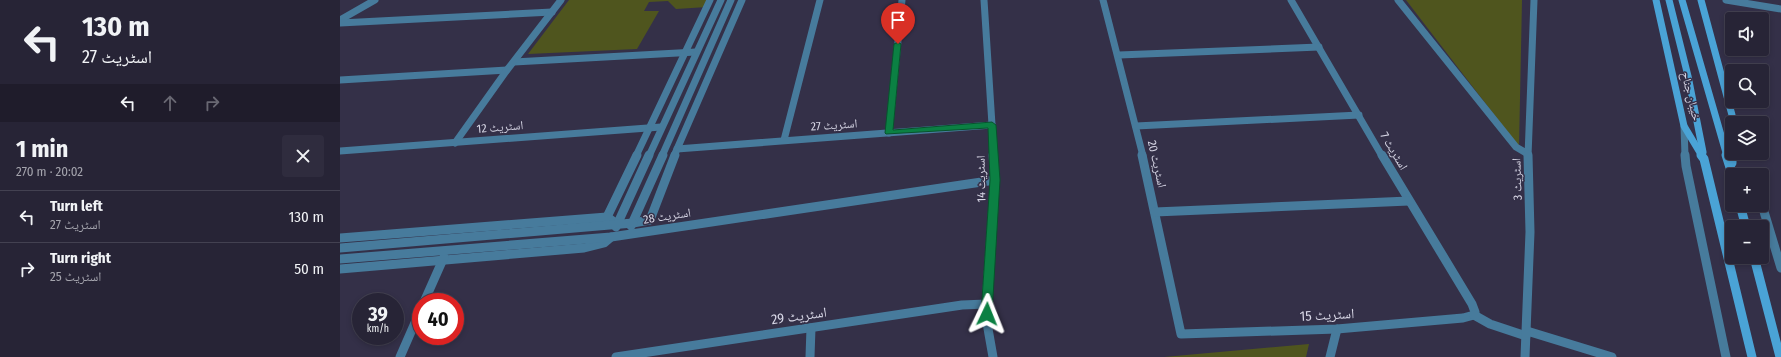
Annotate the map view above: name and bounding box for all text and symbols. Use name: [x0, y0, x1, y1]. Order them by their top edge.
pin: [881, 3, 915, 44]
icon: arrive: [887, 9, 909, 31]
text: 130 m: [82, 10, 150, 43]
map controls: [1725, 12, 1769, 264]
button: sound: [1725, 12, 1769, 56]
icon: left: [16, 16, 68, 68]
text: اسٹریٹ 27: [82, 46, 152, 68]
button: search: [1725, 64, 1769, 108]
street label: خیبان جناح: [1678, 70, 1704, 122]
icon: left: [117, 92, 139, 114]
icon: ahead: [159, 92, 181, 114]
icon: right: [201, 92, 223, 114]
street label: اسٹریٹ 27: [810, 116, 858, 134]
button: layers: [1725, 116, 1769, 160]
street label: اسٹریٹ 12: [476, 118, 524, 136]
street label: اسٹریٹ 7: [1377, 130, 1411, 173]
text: 1 min: [16, 135, 68, 163]
button: close: [282, 135, 324, 177]
street label: اسٹریٹ 20: [1145, 139, 1169, 189]
street label: اسٹریٹ 14: [974, 155, 989, 203]
street label: اسٹریٹ 3: [1509, 158, 1525, 200]
text: 270 m · 20:02: [16, 164, 83, 179]
button: +: [1725, 168, 1769, 212]
text: Turn left: [50, 197, 103, 215]
street label: اسٹریٹ 28: [642, 205, 692, 227]
icon: left: [16, 206, 38, 228]
text: 130 m: [289, 208, 324, 226]
text: اسٹریٹ 27: [50, 217, 101, 232]
button: −: [1725, 220, 1769, 264]
text: Turn right: [50, 249, 111, 267]
icon: right: [16, 258, 38, 280]
text: 50 m: [294, 260, 324, 278]
text: اسٹریٹ 25: [50, 269, 101, 284]
speed limit sign: 40: [412, 293, 464, 345]
position arrow: [966, 293, 1008, 335]
text: 39: [368, 302, 388, 326]
street label: اسٹریٹ 29: [770, 304, 828, 328]
street label: اسٹریٹ 15: [1299, 305, 1355, 325]
text: km/h: [367, 323, 389, 335]

